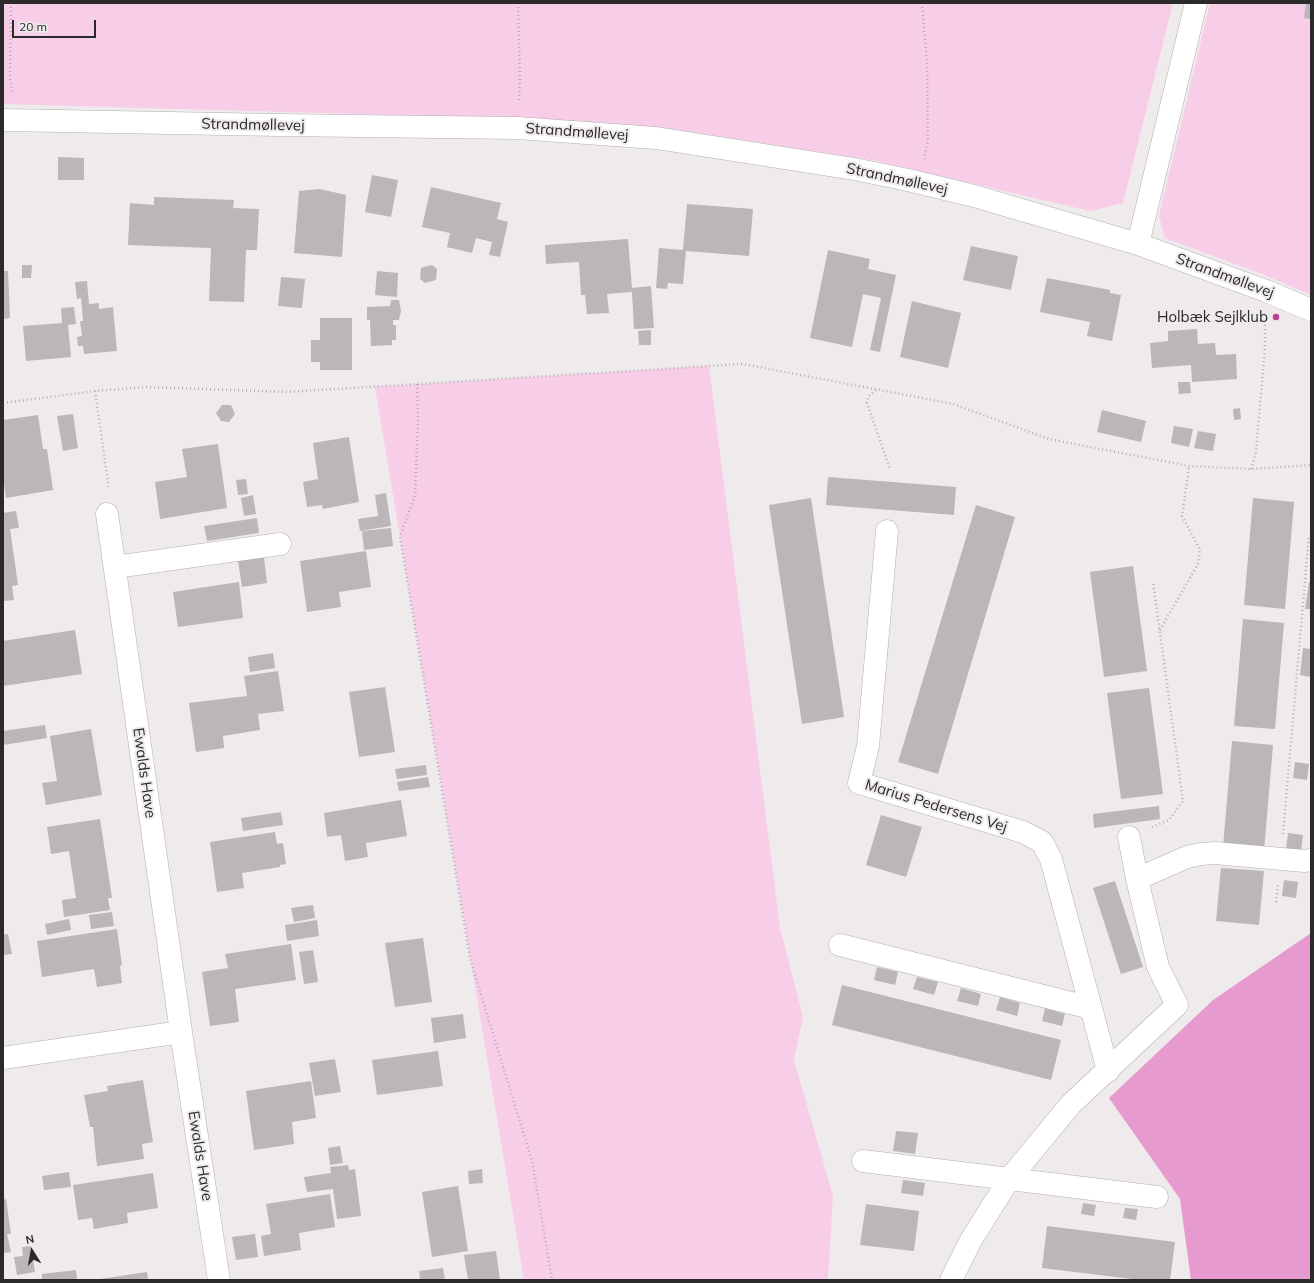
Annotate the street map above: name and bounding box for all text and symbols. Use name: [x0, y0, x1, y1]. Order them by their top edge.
scale bar: [14, 12, 98, 38]
text: 20 m: [19, 19, 47, 34]
street label: Strandmøllevej: [201, 115, 305, 135]
street label: Strandmøllevej: [525, 119, 629, 145]
street label: Strandmøllevej: [845, 159, 949, 199]
street label: Strandmøllevej: [1173, 250, 1277, 302]
place label: Holbæk Sejlklub: [1157, 308, 1268, 326]
marker: Holbæk Sejlklub: [1271, 312, 1281, 322]
street label: Ewalds Have: [129, 727, 159, 819]
street label: Marius Pedersens Vej: [863, 776, 1009, 836]
street label: Ewalds Have: [184, 1110, 216, 1202]
north arrow: [12, 1231, 52, 1271]
text: N: [24, 1232, 35, 1247]

